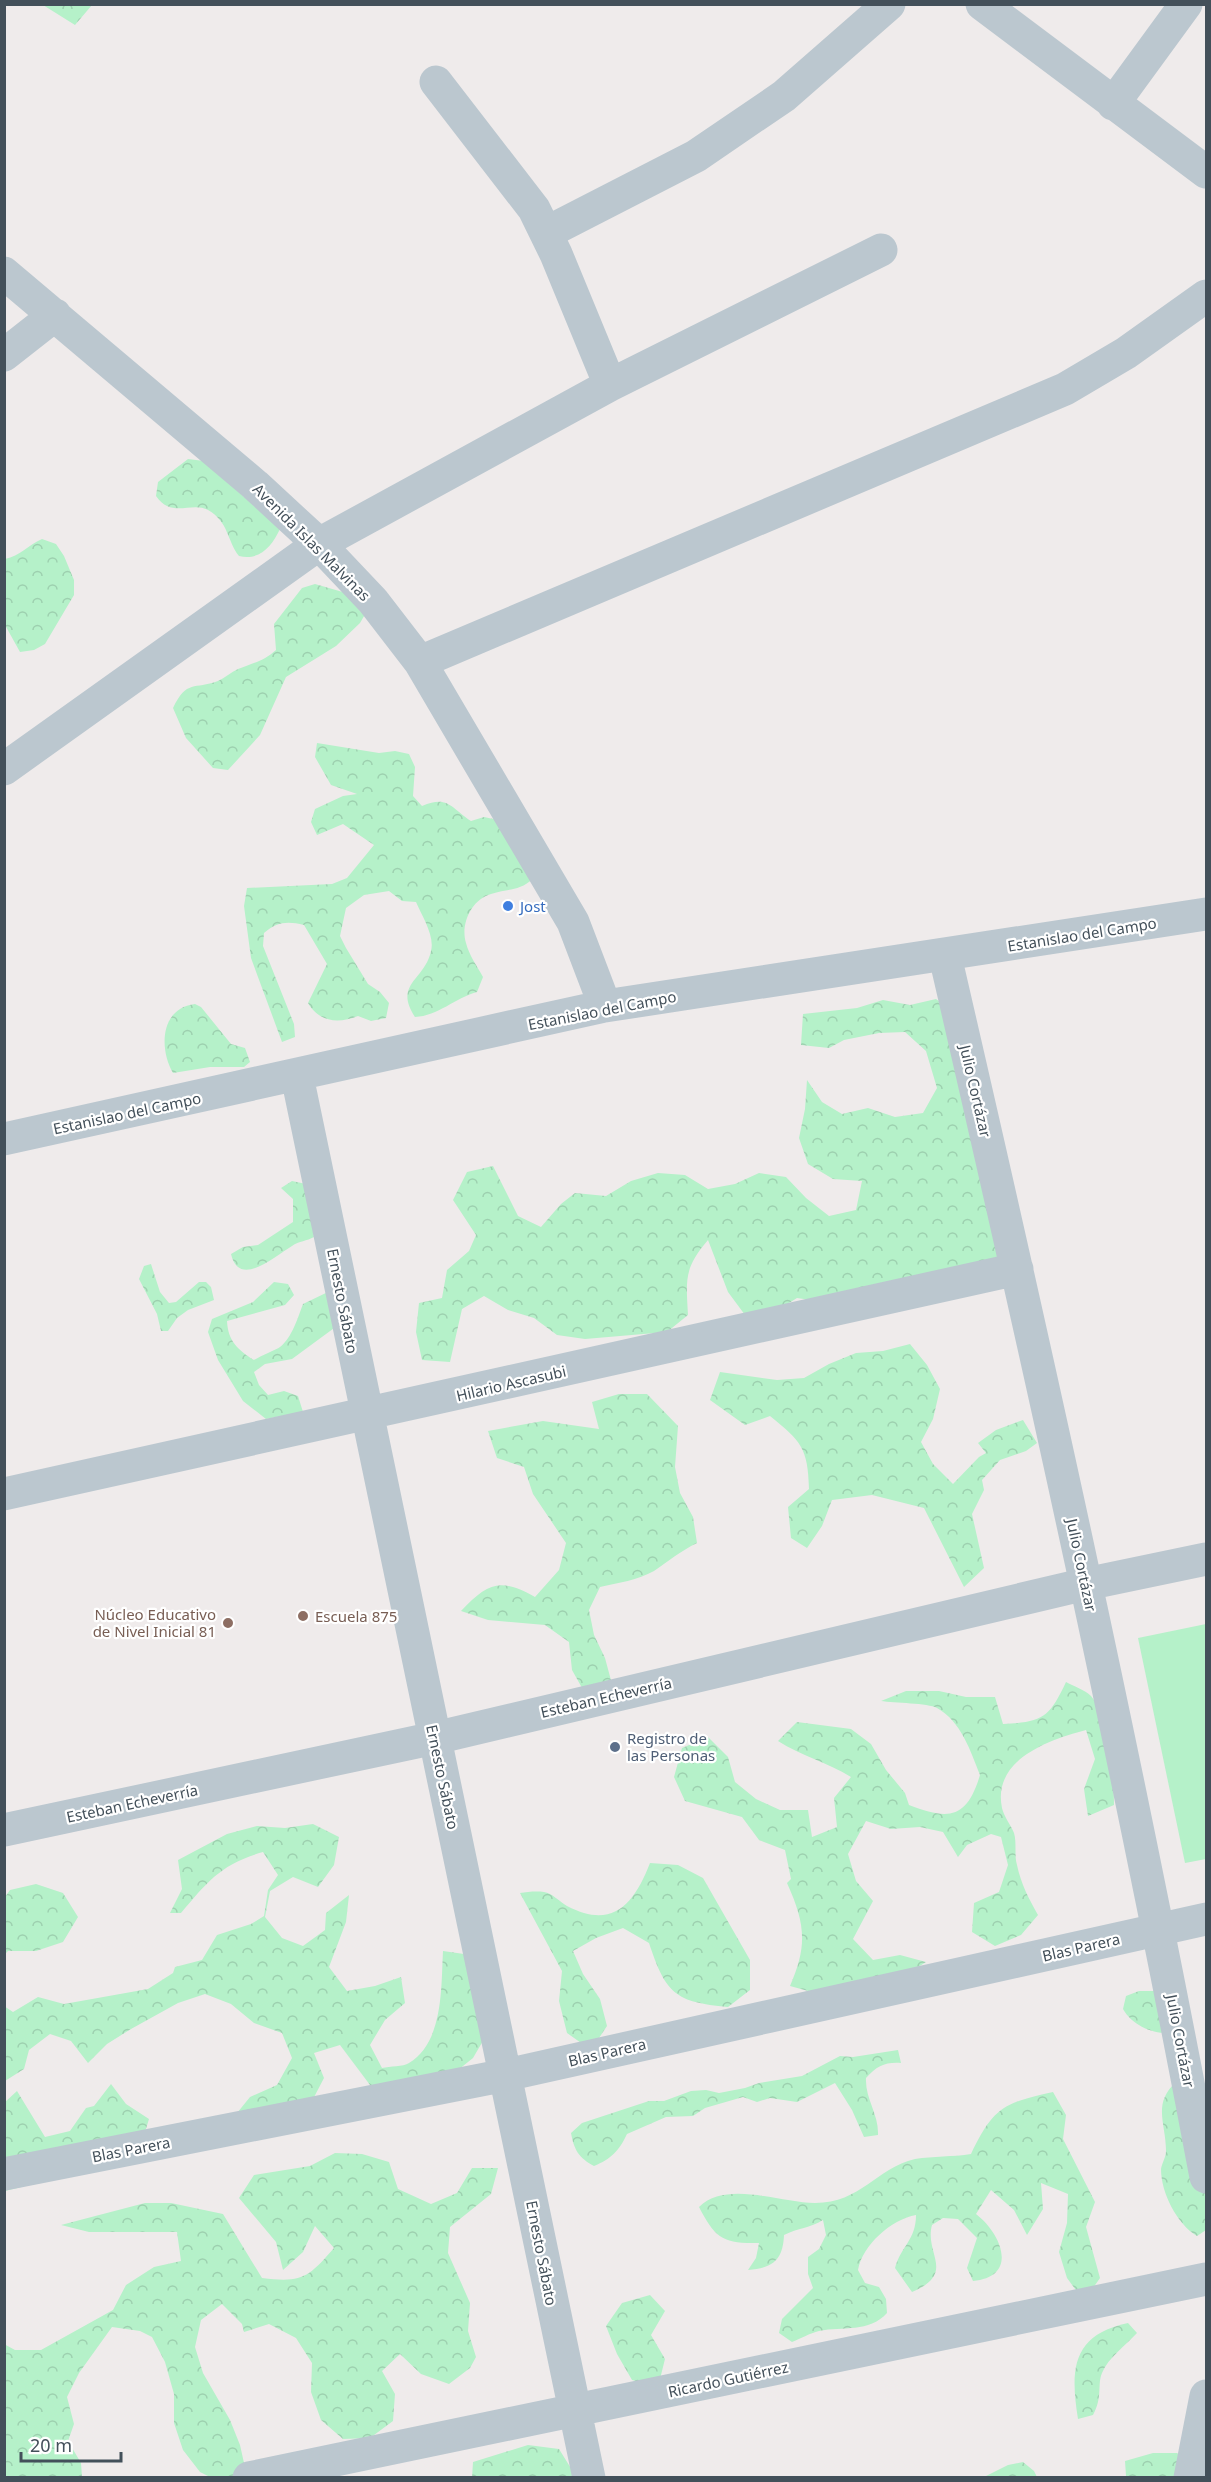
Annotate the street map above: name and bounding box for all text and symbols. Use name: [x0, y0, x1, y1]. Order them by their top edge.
street label: Avenida Islas Malvinas: [249, 479, 375, 605]
place label: Jost: [518, 896, 546, 916]
marker: Jost: [501, 899, 515, 913]
street label: Estanislao del Campo: [1006, 912, 1158, 956]
street label: Estanislao del Campo: [526, 986, 678, 1034]
street label: Julio Cortázar: [955, 1041, 996, 1139]
street label: Estanislao del Campo: [51, 1088, 203, 1138]
street label: Ernesto Sábato: [323, 1247, 363, 1355]
street label: Hilario Ascasubi: [454, 1361, 568, 1405]
street label: Julio Cortázar: [1062, 1515, 1102, 1613]
place label: Núcleo Educativo de Nivel Inicial 81: [93, 1604, 216, 1641]
place label: Escuela 875: [315, 1606, 397, 1626]
marker: Escuela 875: [296, 1609, 310, 1623]
marker: Núcleo Educativo de Nivel Inicial 81: [221, 1616, 235, 1630]
street label: Esteban Echeverría: [538, 1672, 674, 1722]
street label: Ernesto Sábato: [422, 1723, 464, 1831]
place label: Registro de las Personas: [627, 1728, 715, 1765]
marker: Registro de las Personas: [608, 1740, 622, 1754]
street label: Esteban Echeverría: [64, 1779, 200, 1827]
street label: Blas Parera: [1040, 1928, 1122, 1966]
street label: Julio Cortázar: [1162, 1991, 1200, 2089]
street label: Blas Parera: [566, 2033, 648, 2071]
street label: Blas Parera: [90, 2132, 172, 2166]
street label: Ernesto Sábato: [522, 2199, 562, 2307]
street label: Ricardo Gutiérrez: [666, 2357, 790, 2401]
scale bar: [21, 2425, 122, 2463]
text: 20 m: [30, 2433, 72, 2457]

